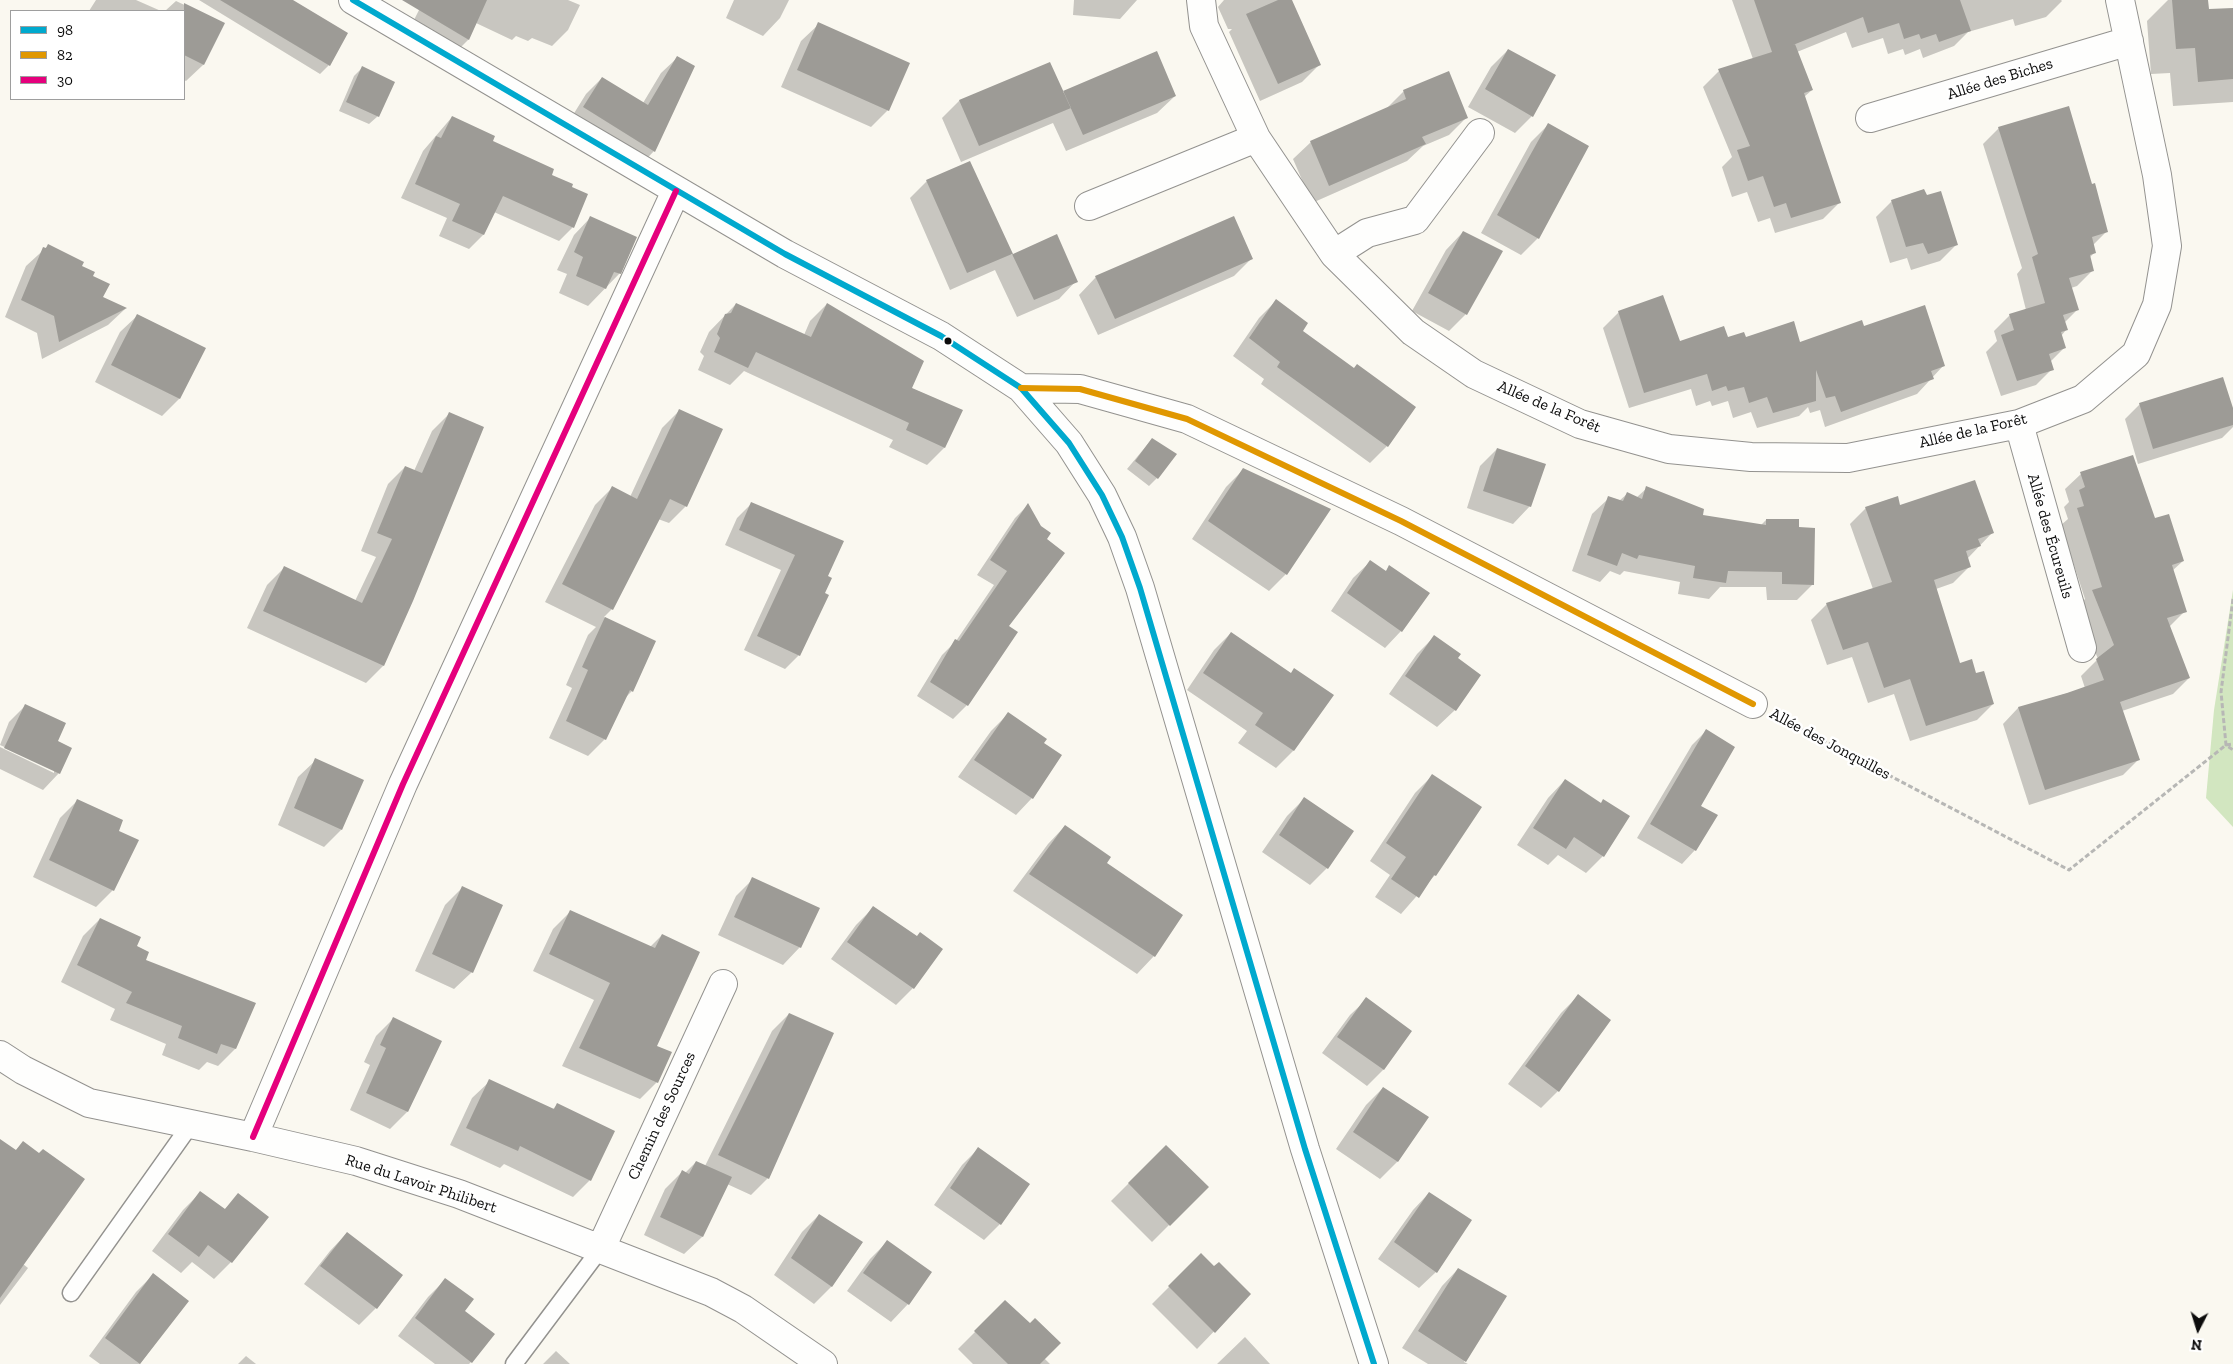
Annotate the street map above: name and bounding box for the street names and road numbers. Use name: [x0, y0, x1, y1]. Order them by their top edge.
street label: Allée des Biches: [1945, 54, 2055, 104]
street label: Allée de la Forêt: [1495, 377, 1603, 437]
street label: Allée de la Forêt: [1917, 409, 2029, 453]
street label: Allée des Écureuils: [2023, 471, 2077, 601]
street label: Allée des Jonquilles: [1766, 704, 1894, 784]
street label: Chemin des Sources: [624, 1049, 700, 1183]
street label: Rue du Lavoir Philibert: [343, 1150, 499, 1218]

